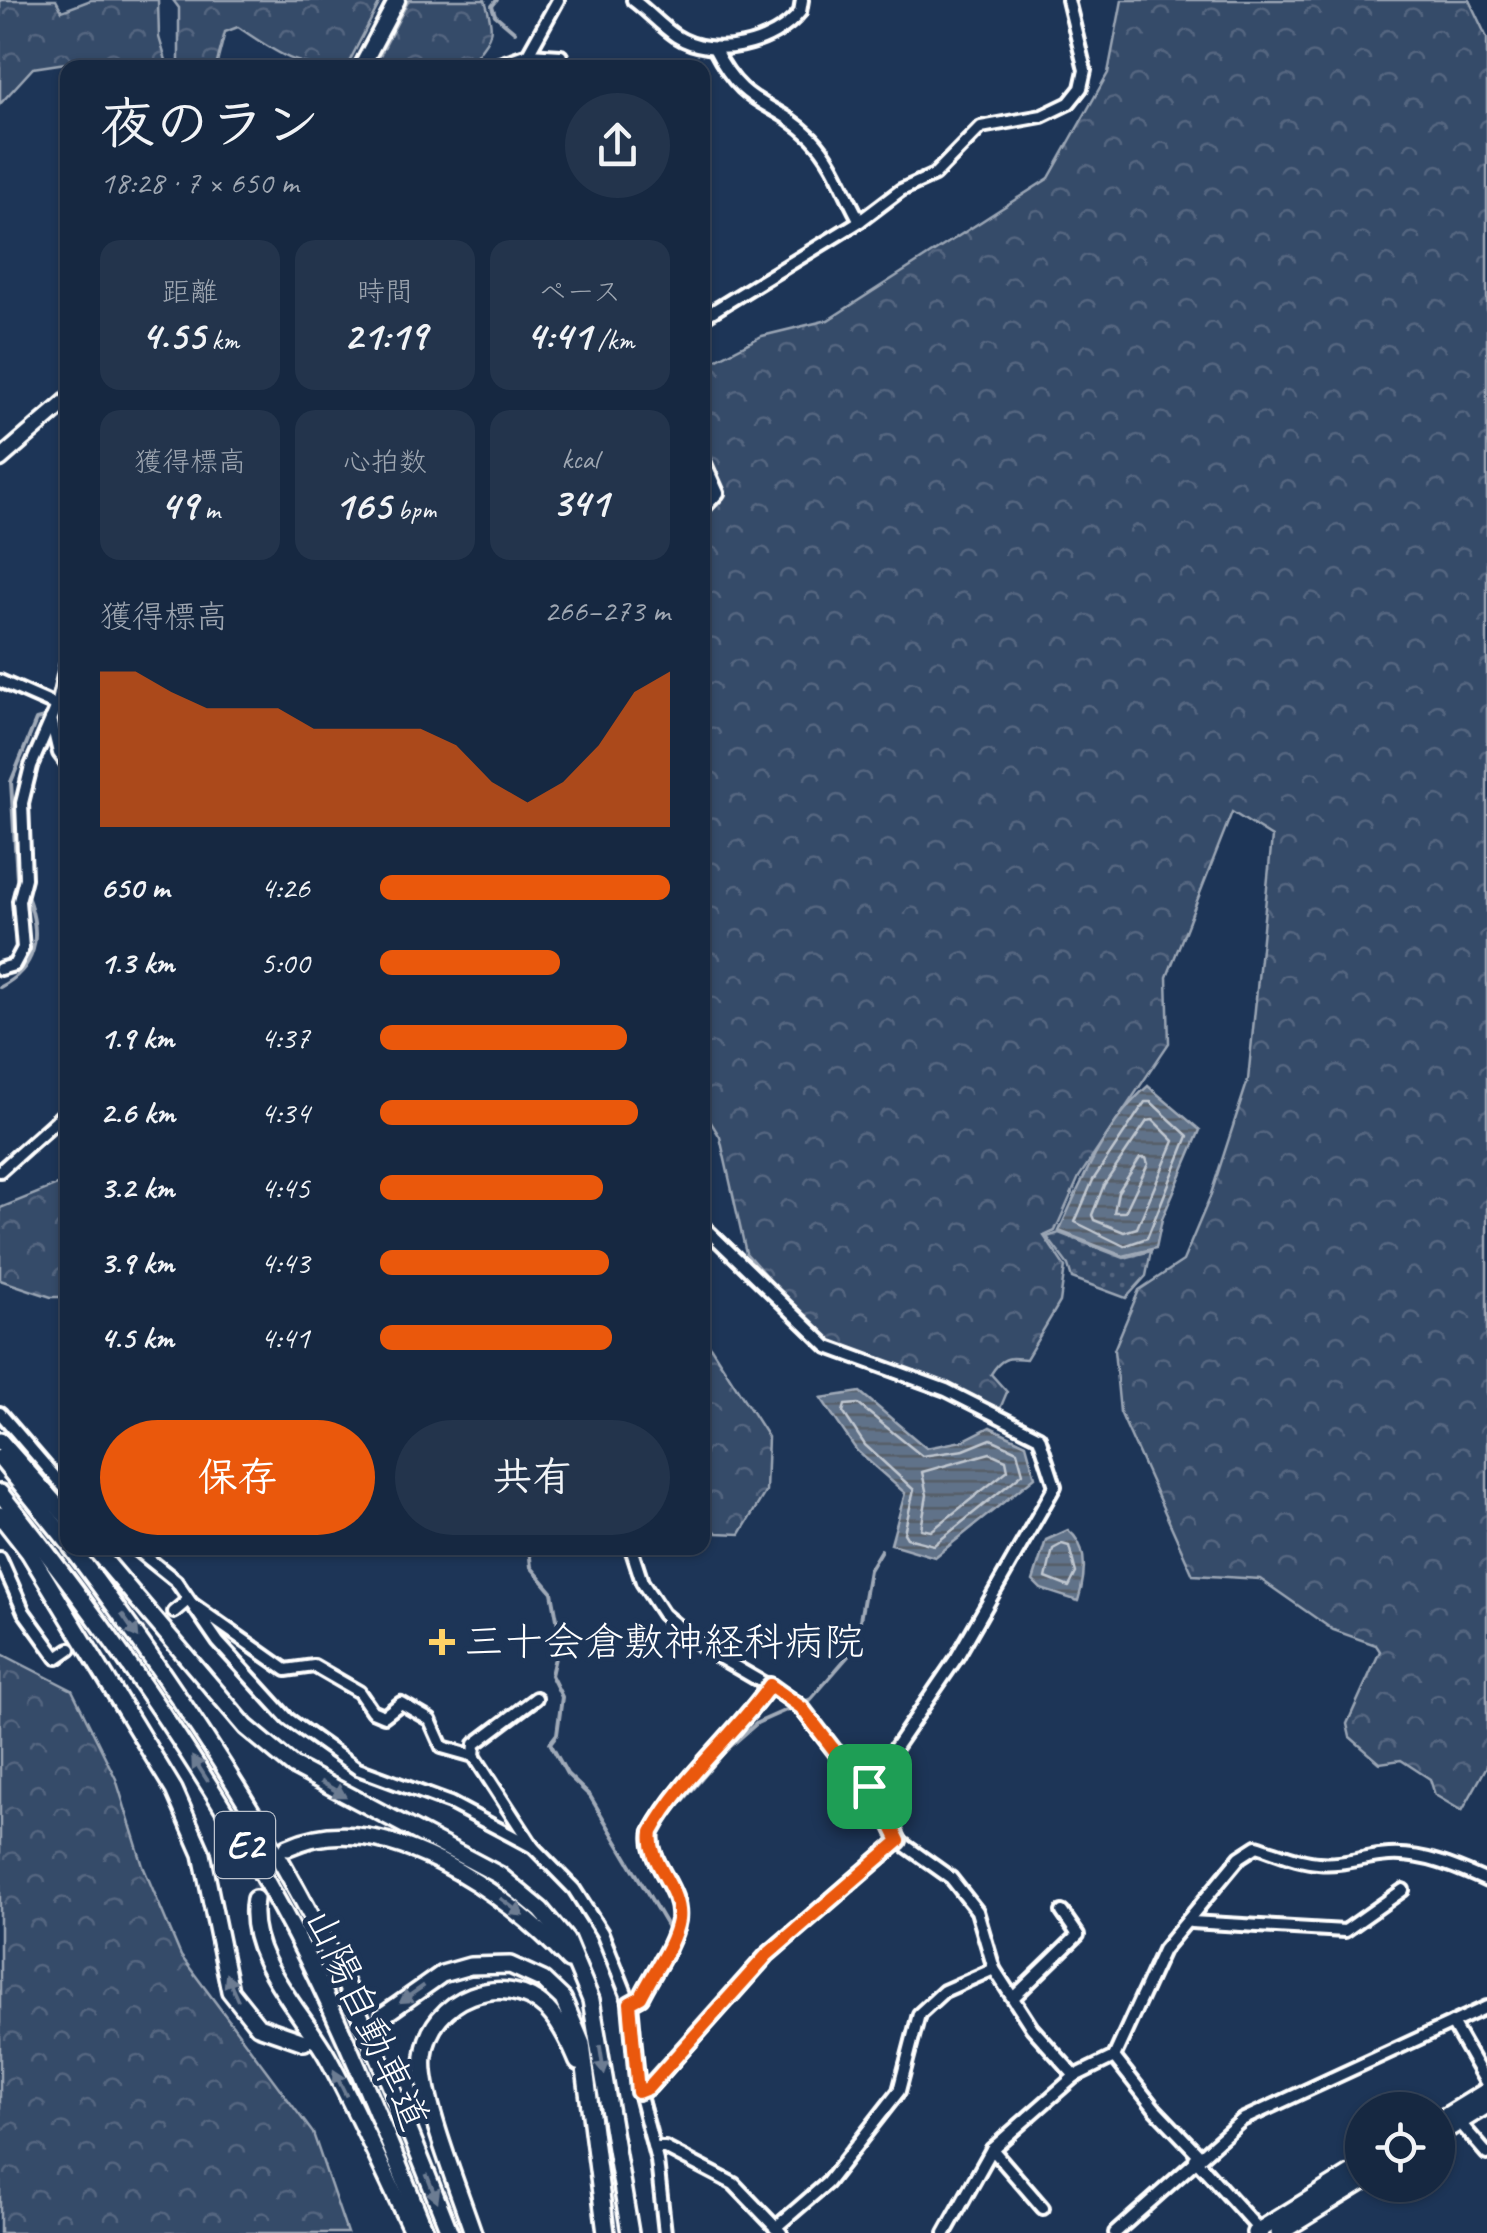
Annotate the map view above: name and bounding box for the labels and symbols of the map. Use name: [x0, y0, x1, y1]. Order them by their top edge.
one-way arrow: [120, 1613, 139, 1639]
place label: 三十会倉敷神経科病院: [464, 1617, 864, 1667]
marker: 三十会倉敷神経科病院: [429, 1629, 455, 1655]
pin: [827, 1744, 912, 1829]
one-way arrow: [191, 1755, 209, 1782]
one-way arrow: [319, 1780, 347, 1797]
road number: E2: [215, 1812, 275, 1878]
one-way arrow: [499, 1896, 525, 1916]
street label: 山陽自動車道: [294, 1900, 440, 2138]
one-way arrow: [224, 1972, 240, 2002]
one-way arrow: [399, 1984, 425, 2003]
one-way arrow: [595, 2044, 610, 2076]
one-way arrow: [332, 2068, 349, 2097]
one-way arrow: [425, 2173, 440, 2203]

